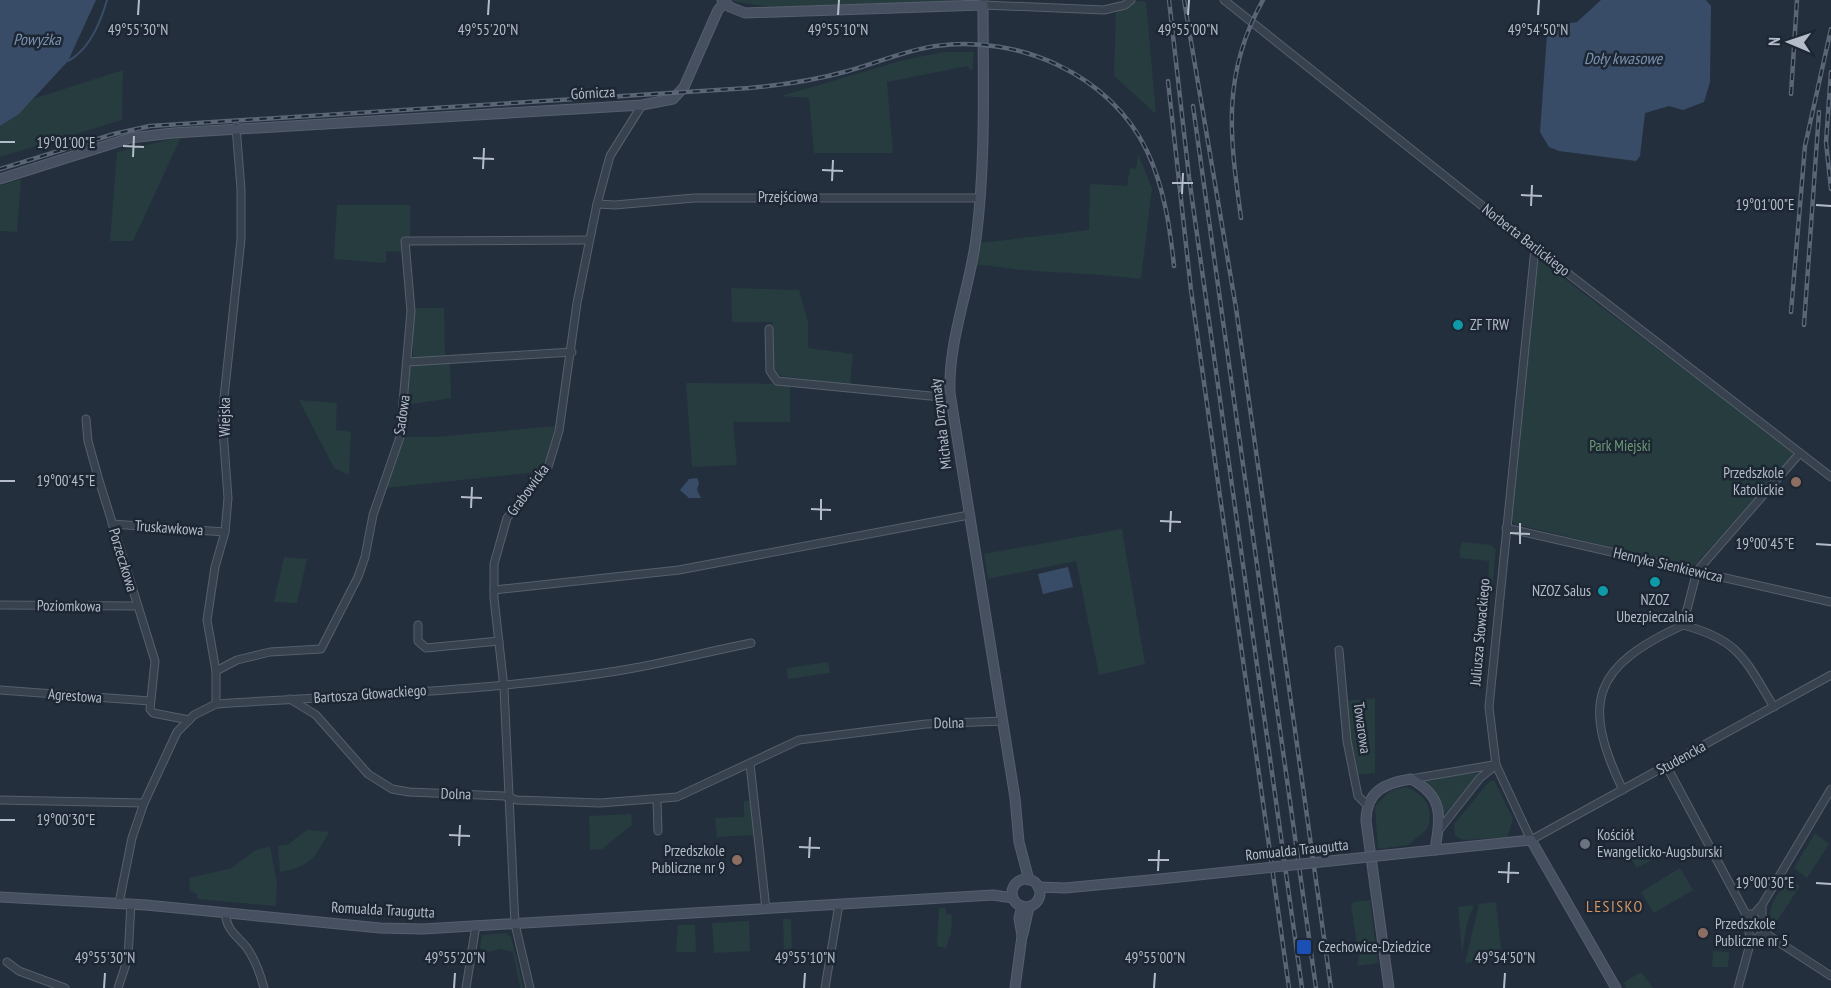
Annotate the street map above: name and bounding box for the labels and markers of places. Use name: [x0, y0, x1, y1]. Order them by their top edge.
place label: ZF TRW: [1470, 315, 1509, 334]
marker: ZF TRW: [1451, 318, 1465, 332]
place label: Przedszkole Katolickie: [1723, 463, 1784, 499]
marker: Przedszkole Katolickie: [1789, 475, 1803, 489]
marker: NZOZ Ubezpieczalnia: [1648, 575, 1662, 589]
place label: NZOZ Salus: [1532, 581, 1591, 600]
marker: NZOZ Salus: [1596, 584, 1610, 598]
place label: NZOZ Ubezpieczalnia: [1616, 590, 1694, 626]
place label: Kościół Ewangelicko-Augsburski: [1597, 825, 1723, 861]
marker: Kościół Ewangelicko-Augsburski: [1578, 837, 1592, 851]
place label: Przedszkole Publiczne nr 9: [652, 841, 725, 877]
marker: Przedszkole Publiczne nr 9: [730, 853, 744, 867]
place label: Przedszkole Publiczne nr 5: [1715, 914, 1788, 950]
marker: Przedszkole Publiczne nr 5: [1696, 926, 1710, 940]
place label: Czechowice-Dziedzice: [1318, 937, 1431, 956]
marker: Czechowice-Dziedzice: [1295, 938, 1313, 956]

